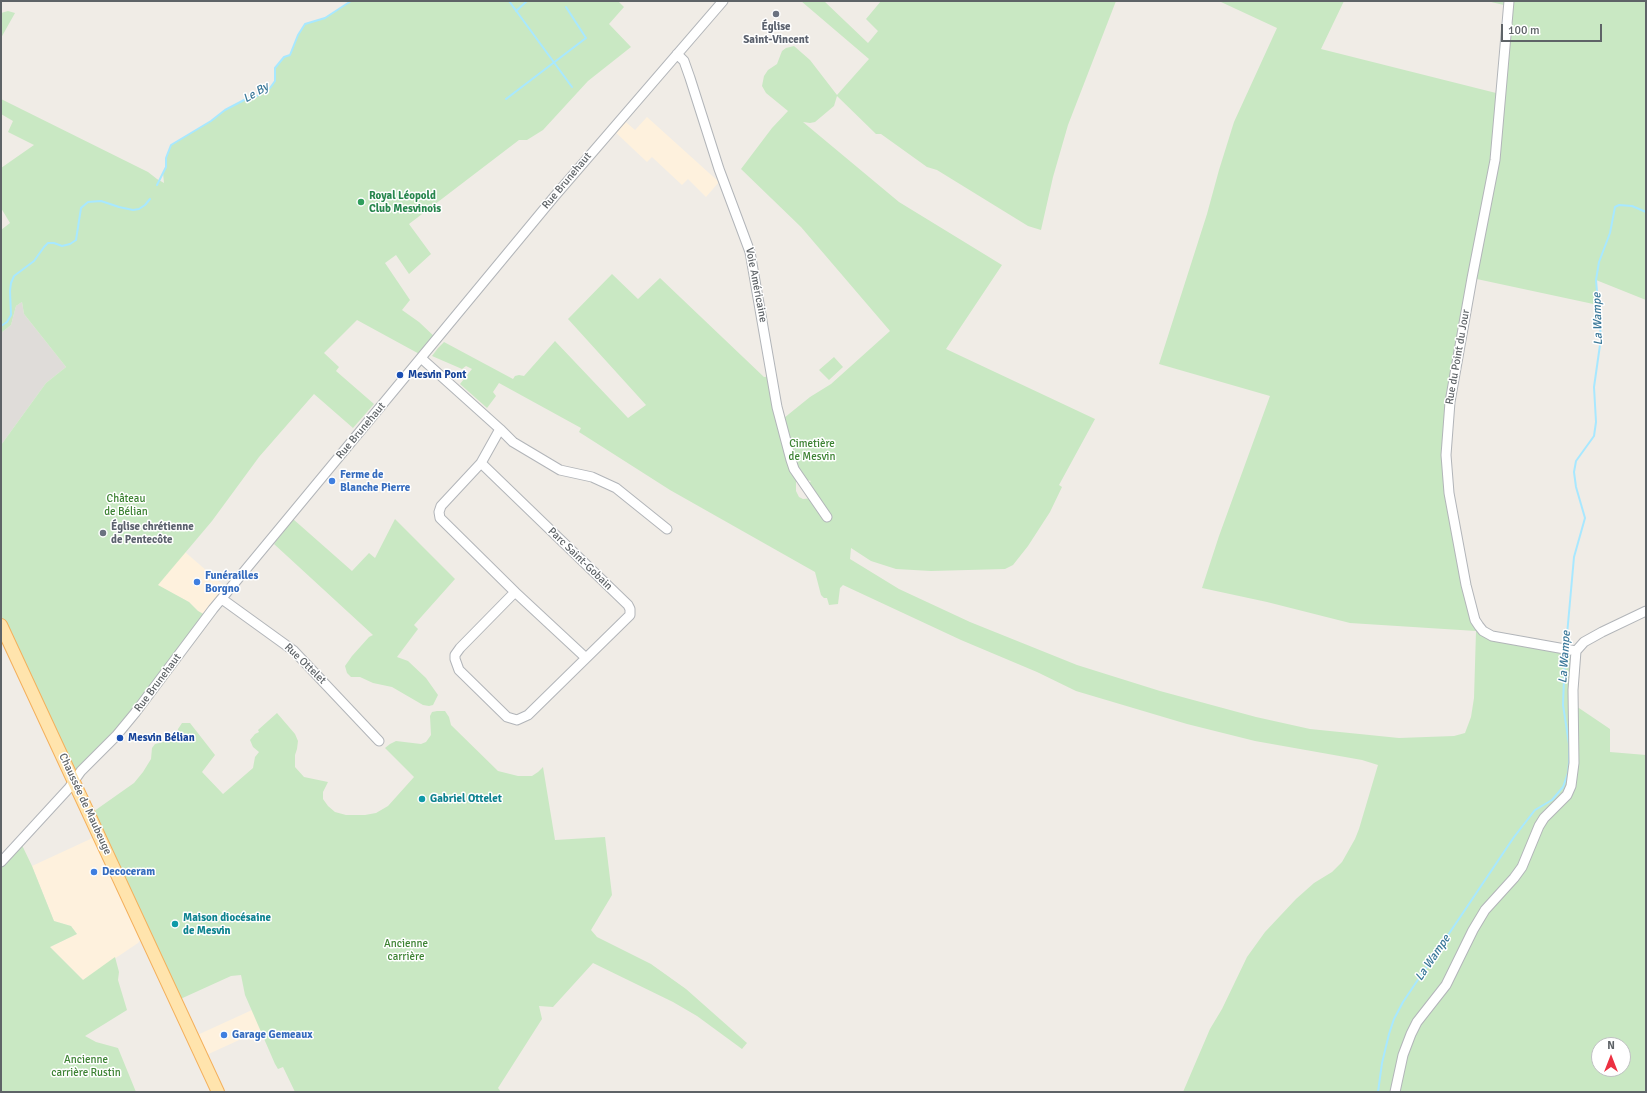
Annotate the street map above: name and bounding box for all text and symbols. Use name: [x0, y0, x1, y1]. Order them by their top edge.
marker: Église Saint-Vincent: [771, 9, 781, 19]
scale bar: [1503, 16, 1604, 42]
place label: Église Saint-Vincent: [743, 20, 809, 46]
text: 100 m: [1508, 23, 1540, 38]
water label: Le By: [241, 80, 271, 106]
street label: Rue Brunehaut: [540, 150, 594, 212]
place label: Royal Léopold Club Mesvinois: [369, 189, 441, 215]
marker: Royal Léopold Club Mesvinois: [356, 197, 366, 207]
street label: Voie Américaine: [742, 246, 770, 324]
water label: La Wampe: [1590, 292, 1606, 346]
street label: Rue du Point du Jour: [1443, 308, 1473, 406]
place label: Mesvin Pont: [408, 368, 466, 382]
marker: Mesvin Pont: [395, 370, 405, 380]
street label: Rue Brunehaut: [334, 400, 388, 462]
park label: Cimetière de Mesvin: [789, 437, 835, 463]
place label: Ferme de Blanche Pierre: [340, 468, 410, 494]
marker: Ferme de Blanche Pierre: [327, 476, 337, 486]
park label: Château de Bélian: [104, 492, 148, 518]
place label: Église chrétienne de Pentecôte: [111, 520, 194, 546]
street label: Parc Saint-Gobain: [545, 525, 615, 593]
marker: Église chrétienne de Pentecôte: [98, 528, 108, 538]
place label: Funérailles Borgno: [205, 569, 258, 595]
marker: Funérailles Borgno: [192, 577, 202, 587]
water label: La Wampe: [1556, 630, 1574, 684]
street label: Rue Ottelet: [281, 641, 329, 687]
street label: Rue Brunehaut: [132, 651, 184, 715]
place label: Mesvin Bélian: [128, 731, 195, 745]
marker: Mesvin Bélian: [115, 733, 125, 743]
street label: Chaussée de Maubeuge: [56, 751, 114, 857]
place label: Gabriel Ottelet: [430, 792, 502, 806]
marker: Gabriel Ottelet: [417, 794, 427, 804]
place label: Decoceram: [102, 865, 155, 879]
marker: Decoceram: [89, 867, 99, 877]
place label: Maison diocésaine de Mesvin: [183, 911, 271, 937]
marker: Maison diocésaine de Mesvin: [170, 919, 180, 929]
water label: La Wampe: [1412, 932, 1454, 984]
park label: Ancienne carrière: [384, 937, 428, 963]
place label: Garage Gemeaux: [232, 1028, 312, 1042]
marker: Garage Gemeaux: [219, 1030, 229, 1040]
north arrow: [1591, 1037, 1631, 1077]
text: N: [1607, 1039, 1615, 1052]
park label: Ancienne carrière Rustin: [51, 1053, 121, 1079]

